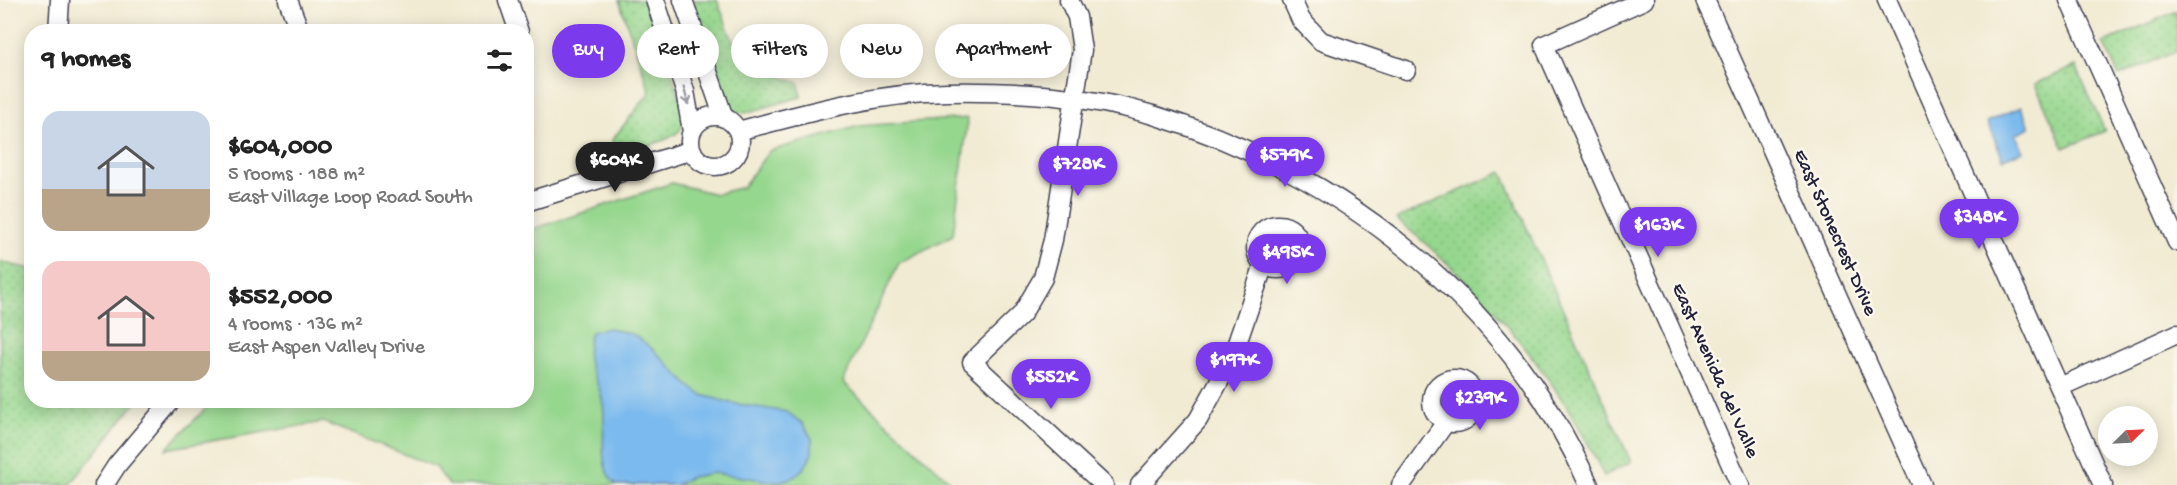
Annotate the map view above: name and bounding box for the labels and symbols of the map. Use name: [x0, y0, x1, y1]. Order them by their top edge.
one-way arrow: [681, 86, 693, 105]
pin: $579K: [1243, 137, 1327, 188]
pin: $604K: [573, 142, 657, 193]
pin: $728K: [1036, 146, 1120, 197]
street label: East Stonecrest Drive: [1787, 146, 1881, 320]
pin: $348K: [1937, 199, 2021, 250]
pin: $163K: [1616, 207, 1700, 258]
pin: $495K: [1245, 234, 1329, 285]
street label: East Avenida del Valle: [1665, 280, 1763, 462]
pin: $197K: [1192, 342, 1276, 393]
pin: $552K: [1009, 359, 1093, 410]
pin: $239K: [1438, 380, 1522, 431]
north arrow: [2098, 406, 2158, 466]

